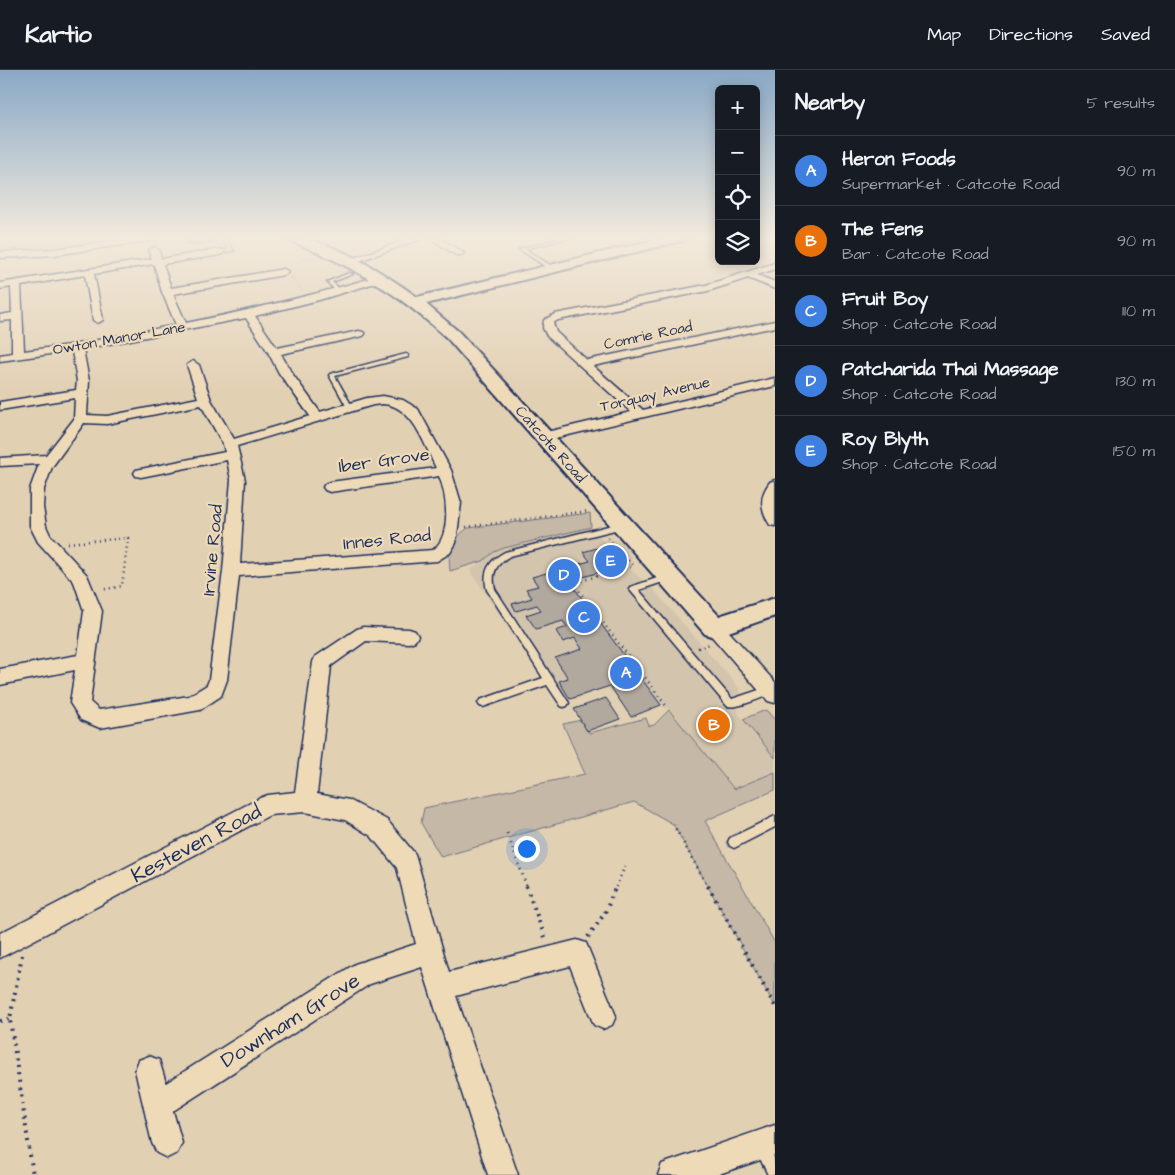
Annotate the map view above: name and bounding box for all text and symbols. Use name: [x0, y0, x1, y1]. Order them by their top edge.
text: Kartio: [25, 18, 92, 52]
text: Map: [927, 22, 961, 47]
text: Directions: [989, 22, 1073, 47]
text: Saved: [1101, 22, 1150, 47]
map controls: [715, 85, 760, 265]
button: +: [715, 85, 760, 130]
text: Nearby: [795, 88, 865, 117]
text: 5 results: [1087, 92, 1155, 114]
button: −: [715, 130, 760, 175]
text: Heron Foods: [842, 146, 956, 173]
text: A: [806, 160, 816, 182]
text: 90 m: [1117, 160, 1155, 182]
text: Supermarket · Catcote Road: [842, 173, 1060, 195]
button: locate: [715, 175, 760, 220]
text: The Fens: [842, 216, 924, 243]
button: layers: [715, 220, 760, 265]
text: B: [805, 230, 817, 252]
text: 90 m: [1117, 230, 1155, 252]
text: Bar · Catcote Road: [842, 243, 989, 265]
text: Fruit Boy: [842, 286, 928, 313]
text: C: [805, 300, 817, 322]
text: 110 m: [1122, 300, 1155, 322]
text: Shop · Catcote Road: [842, 313, 997, 335]
street label: Comrie Road: [602, 316, 695, 355]
street label: Owton Manor Lane: [51, 317, 187, 360]
text: Patcharida Thai Massage: [842, 356, 1059, 383]
text: D: [806, 370, 816, 392]
text: 130 m: [1116, 370, 1155, 392]
street label: Torquay Avenue: [598, 372, 712, 418]
text: Shop · Catcote Road: [842, 383, 997, 405]
street label: Catcote Road: [510, 401, 591, 488]
text: Roy Blyth: [842, 426, 928, 453]
text: E: [806, 440, 816, 462]
text: 150 m: [1113, 440, 1155, 462]
street label: Iber Grove: [337, 442, 431, 479]
text: Shop · Catcote Road: [842, 453, 997, 475]
street label: Irvine Road: [196, 503, 229, 597]
street label: Innes Road: [342, 522, 432, 557]
pin: E: [595, 542, 627, 580]
pin: D: [548, 556, 580, 594]
pin: C: [568, 598, 600, 636]
pin: A: [610, 654, 642, 692]
pin: B: [698, 706, 730, 744]
street label: Kesteven Road: [126, 797, 267, 890]
your location: [514, 836, 540, 862]
street label: Downham Grove: [215, 966, 365, 1075]

